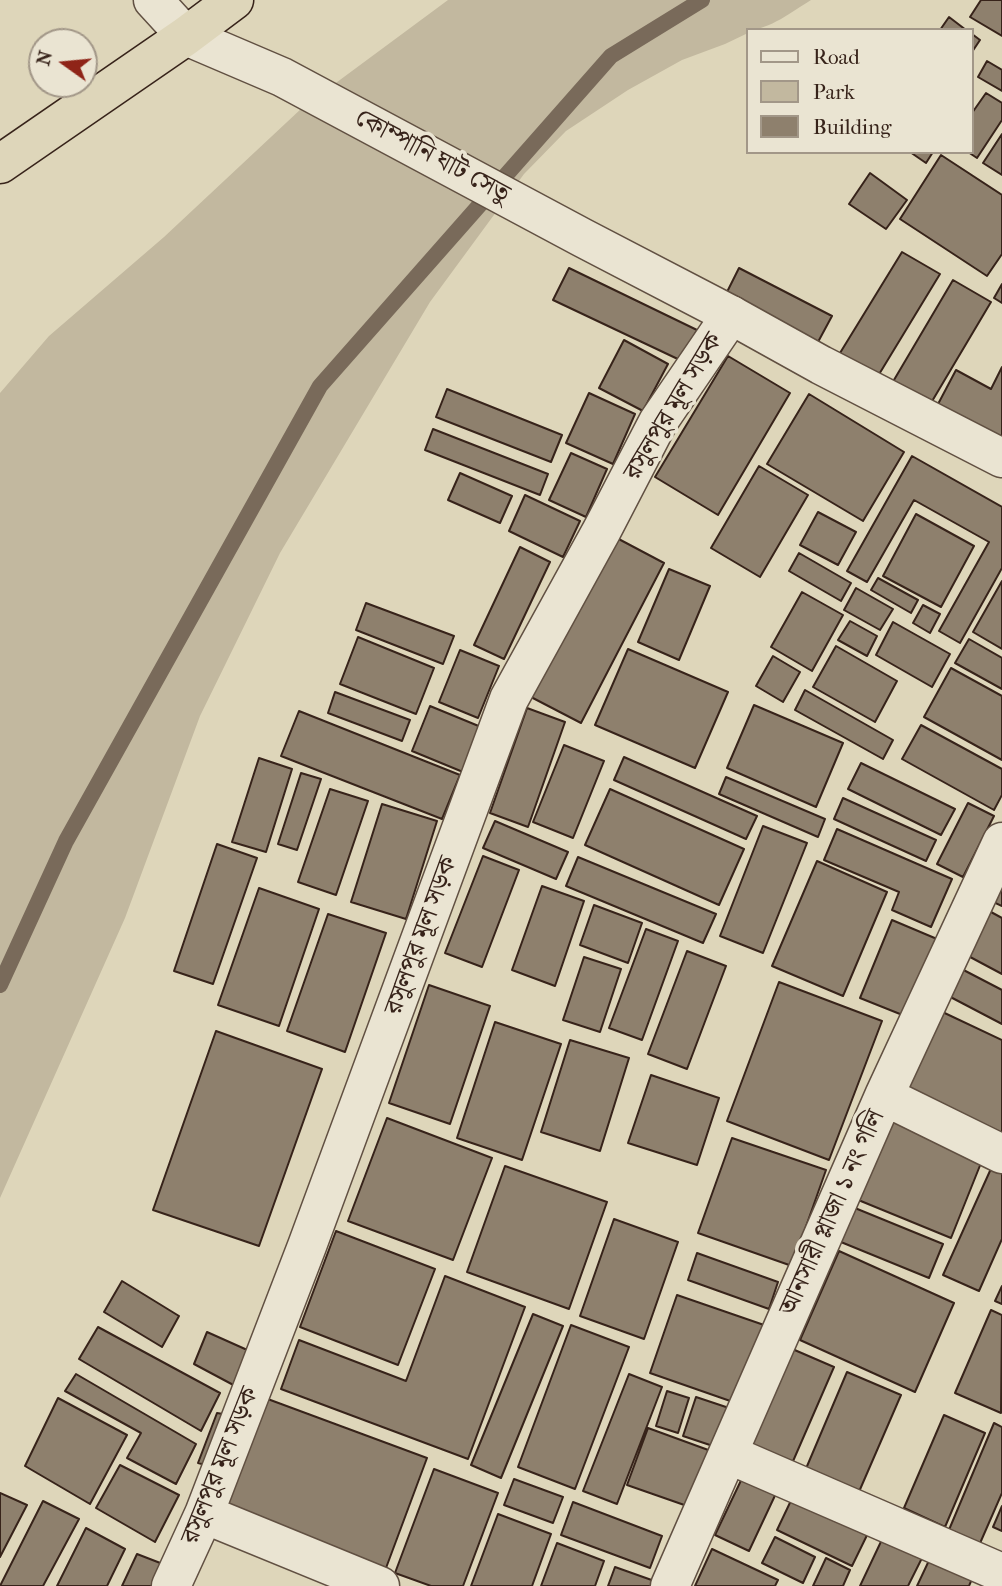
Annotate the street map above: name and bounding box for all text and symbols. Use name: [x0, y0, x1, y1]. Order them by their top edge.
north arrow: [28, 28, 98, 98]
legend: [746, 28, 974, 154]
text: Road: [813, 45, 860, 69]
text: N: [32, 48, 57, 68]
text: Park: [813, 80, 855, 104]
street label: কোম্পানি ঘাট সেতু: [349, 103, 515, 211]
text: Building: [813, 115, 891, 139]
street label: রসুলপুর মূল সড়ক: [618, 328, 730, 486]
street label: রসুলপুর মূল সড়ক: [379, 853, 465, 1019]
street label: আনসারী প্লাজা ১ নং গলি: [774, 1105, 892, 1321]
street label: রসুলপুর মূল সড়ক: [175, 1383, 267, 1549]

